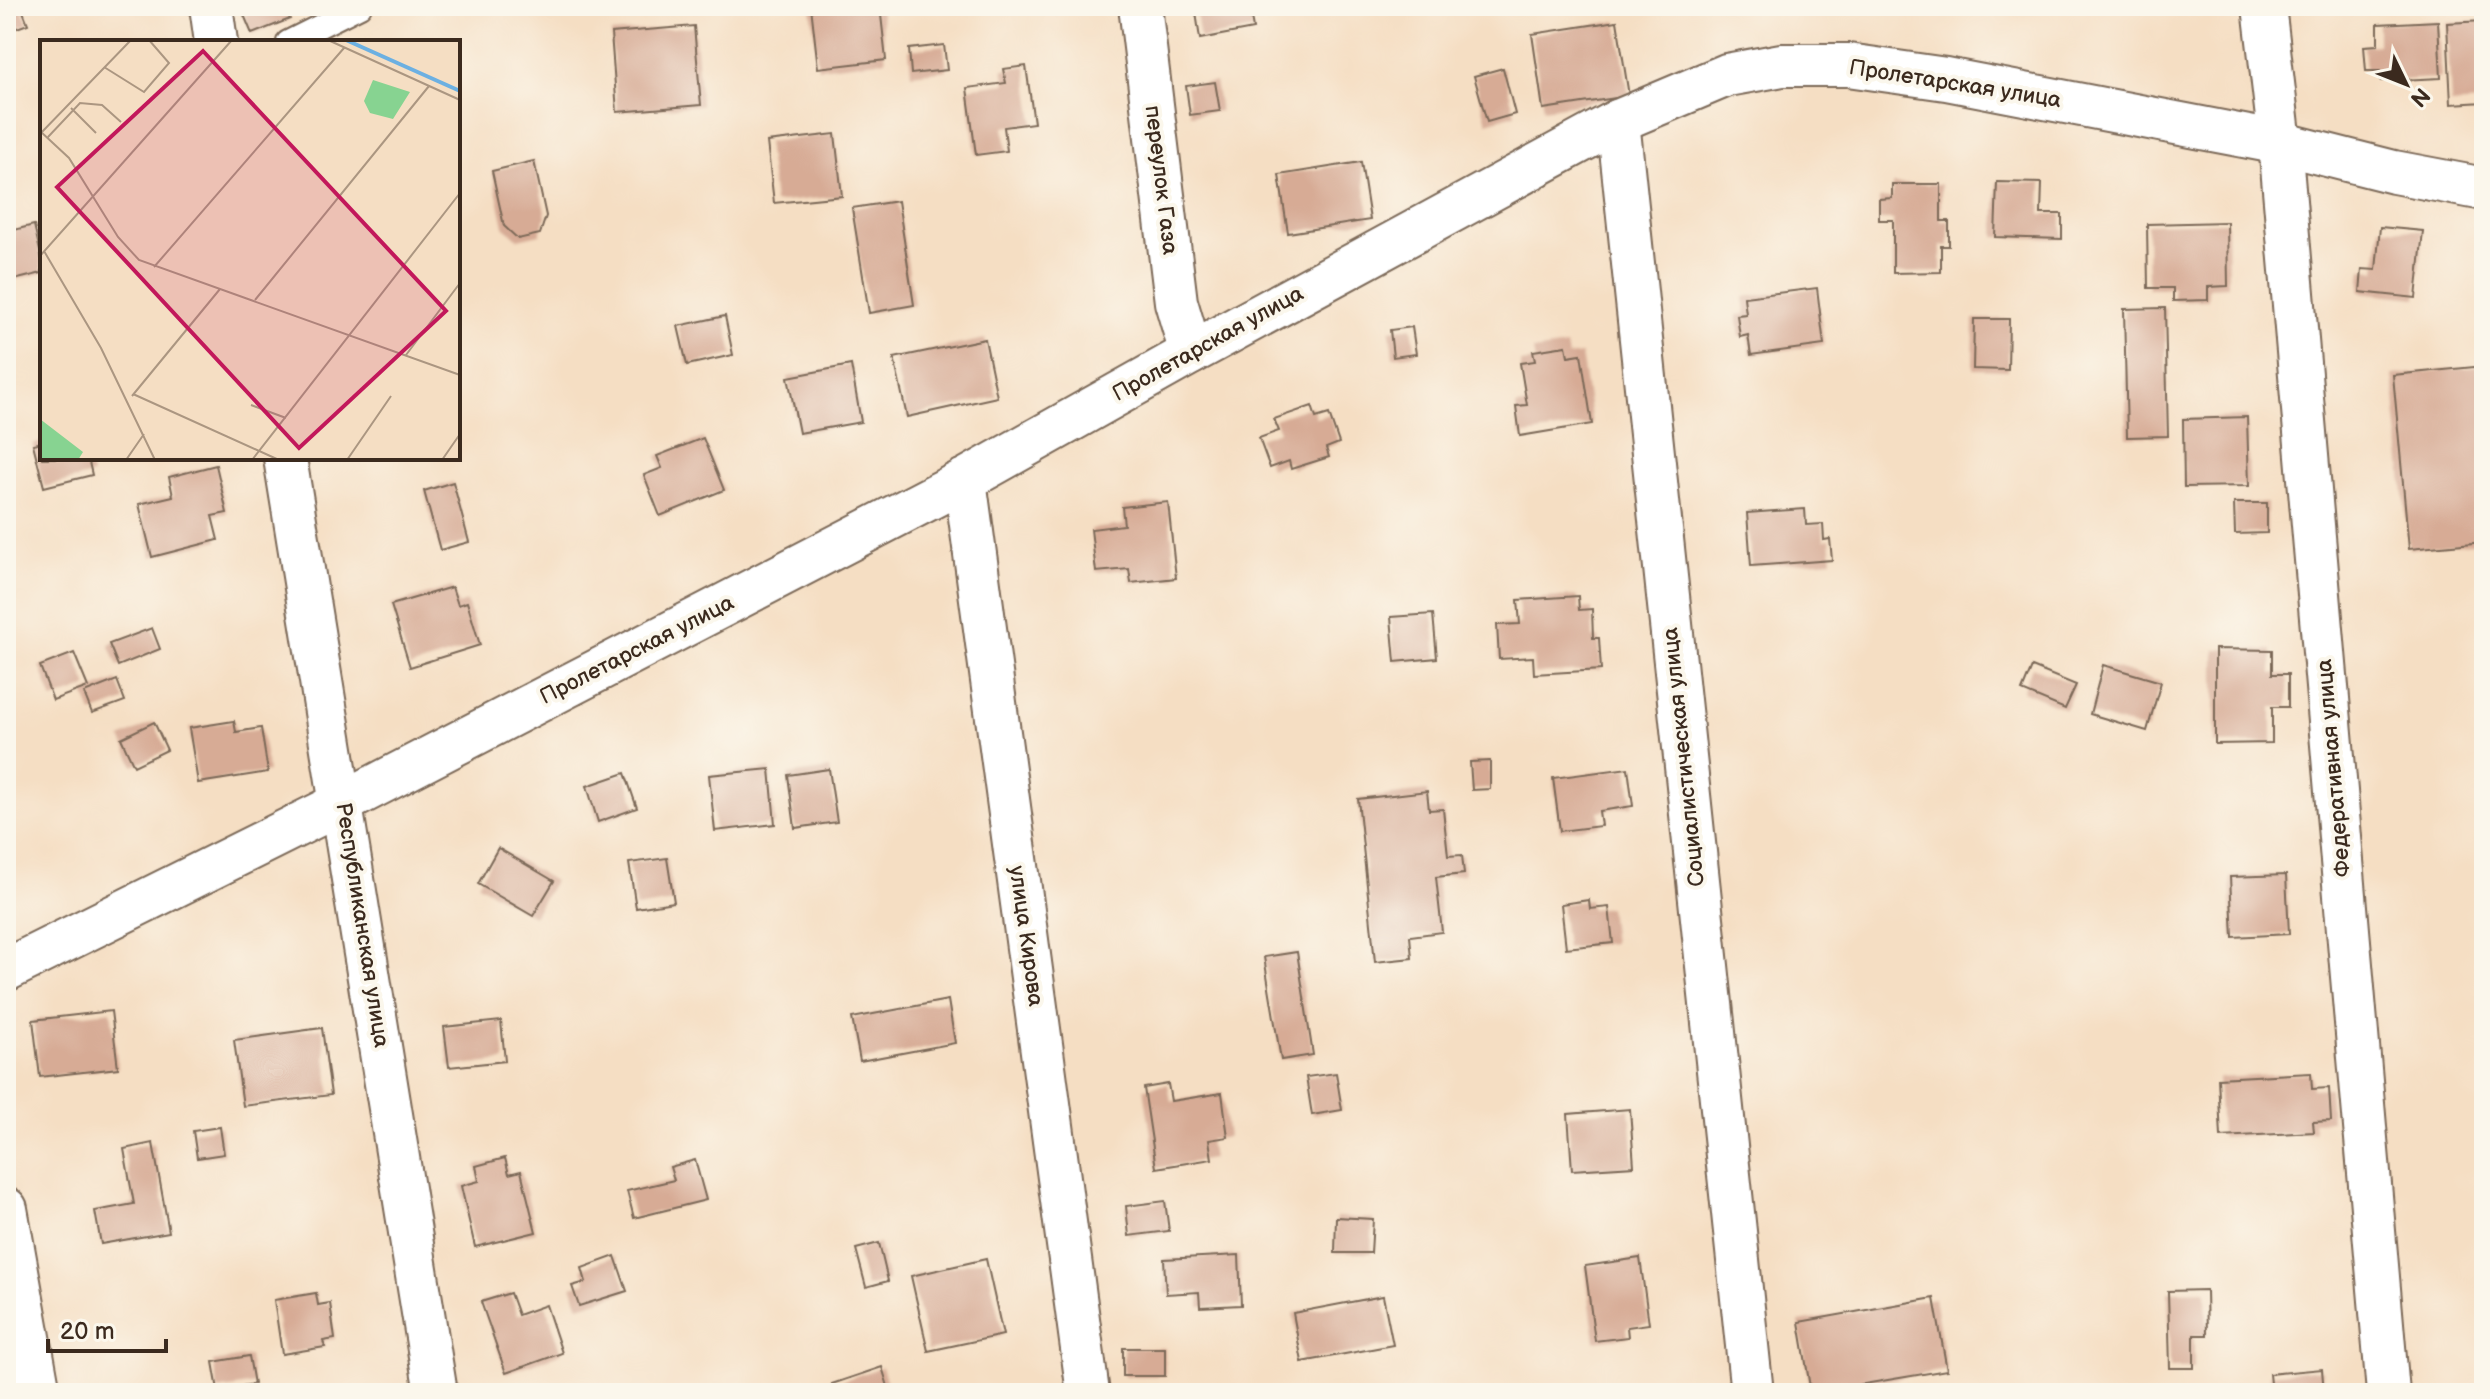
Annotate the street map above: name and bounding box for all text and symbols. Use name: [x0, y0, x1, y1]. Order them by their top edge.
inset map: [40, 40, 460, 460]
north arrow: [2366, 44, 2446, 124]
street label: Пролетарская улица: [1847, 54, 2063, 114]
text: N: [2404, 81, 2435, 112]
street label: переулок Газа: [1138, 104, 1184, 256]
street label: Пролетарская улица: [1108, 280, 1308, 408]
street label: Пролетарская улица: [535, 589, 739, 711]
street label: Социалистическая улица: [1657, 626, 1711, 888]
street label: Федеративная улица: [2311, 658, 2357, 878]
street label: Республиканская улица: [329, 801, 395, 1049]
street label: улица Кирова: [1003, 864, 1049, 1008]
scale bar: [48, 1303, 166, 1353]
text: 20 m: [60, 1317, 115, 1346]

